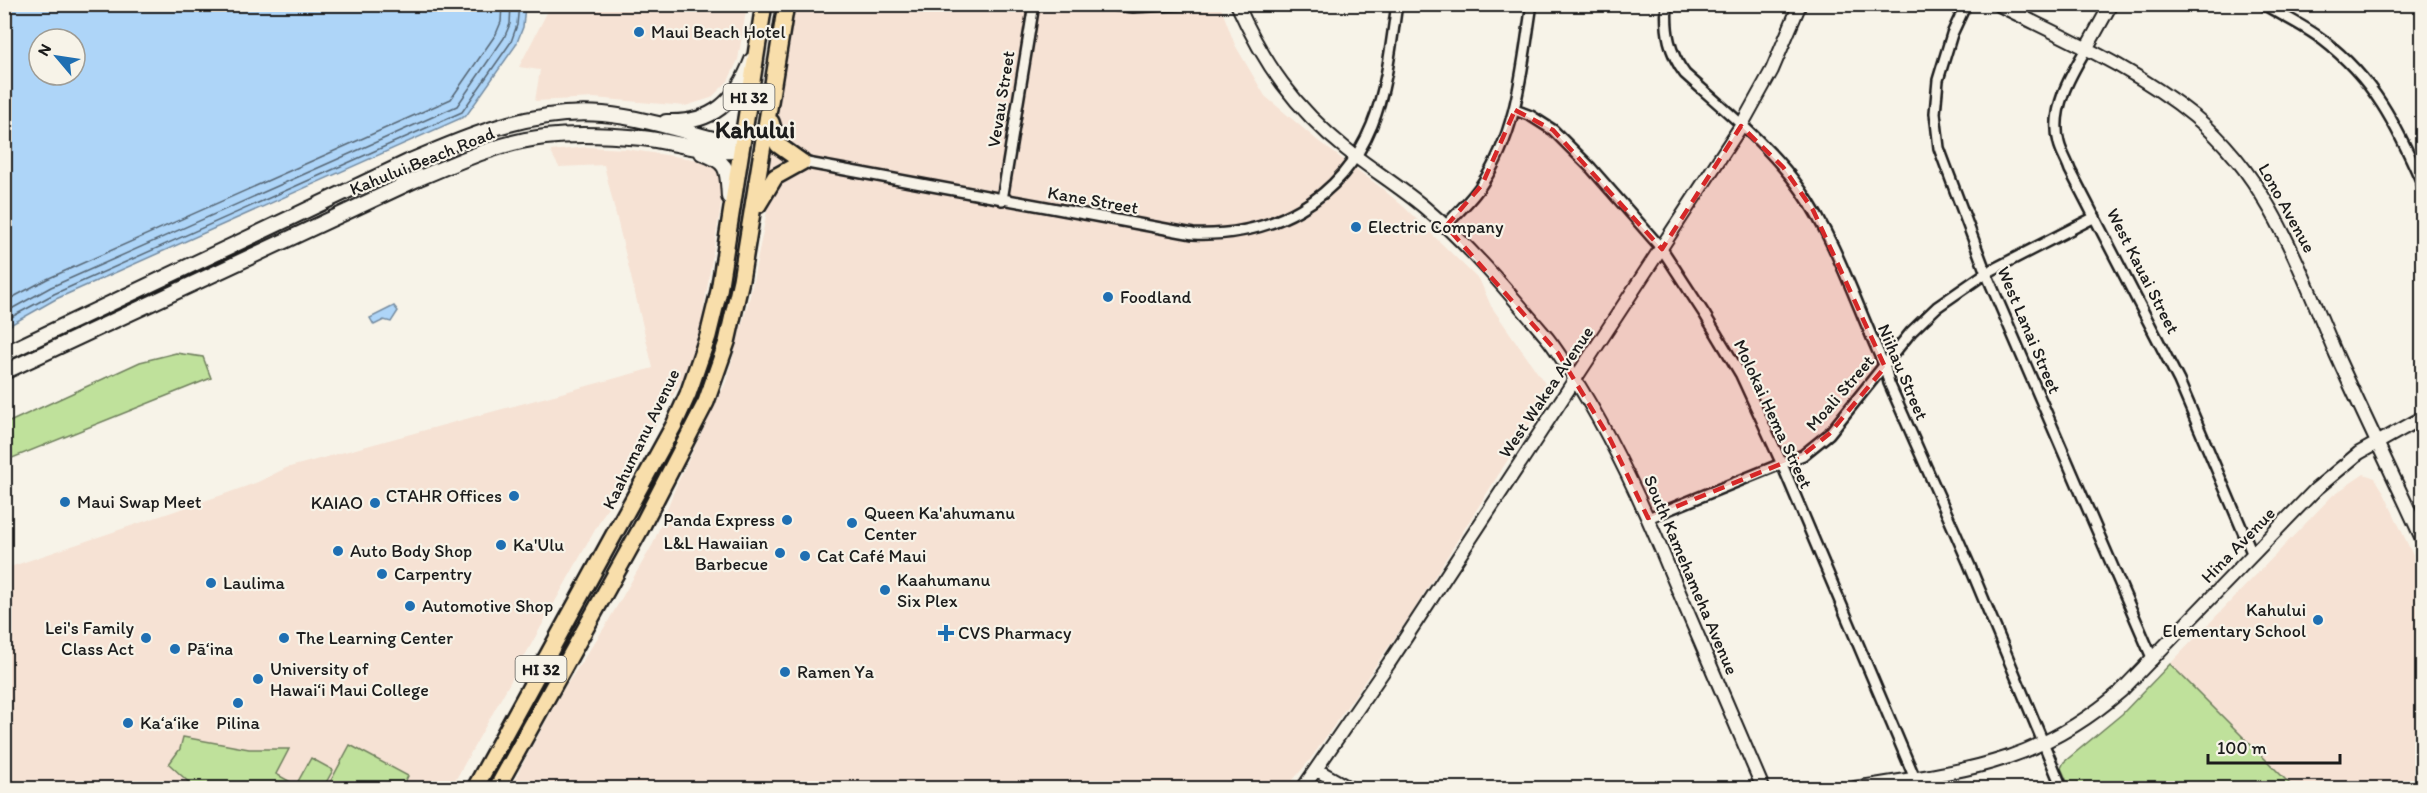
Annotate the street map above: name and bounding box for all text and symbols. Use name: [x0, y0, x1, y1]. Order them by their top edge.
place label: Maui Beach Hotel: [651, 21, 786, 43]
marker: Maui Beach Hotel: [632, 25, 646, 39]
north arrow: [27, 27, 87, 87]
text: N: [33, 41, 55, 59]
street label: Vevau Street: [983, 49, 1020, 149]
road number: HI 32: [724, 84, 774, 110]
district label: Kahului: [715, 115, 795, 144]
street label: Kahului Beach Road: [346, 122, 498, 200]
street label: Lono Avenue: [2253, 159, 2321, 257]
street label: Kane Street: [1046, 181, 1140, 219]
street label: West Kauai Street: [2102, 205, 2184, 338]
place label: Electric Company: [1368, 216, 1504, 238]
marker: Electric Company: [1349, 220, 1363, 234]
street label: West Lanai Street: [1992, 263, 2066, 397]
place label: Foodland: [1120, 286, 1192, 308]
marker: Foodland: [1101, 290, 1115, 304]
street label: Niihau Street: [1873, 321, 1933, 424]
street label: West Wakea Avenue: [1494, 322, 1598, 462]
street label: Molokai Hema Street: [1729, 336, 1817, 492]
street label: Moali Street: [1801, 350, 1879, 436]
street label: Kaahumanu Avenue: [597, 365, 685, 513]
street label: South Kamehameha Avenue: [1639, 472, 1743, 678]
place label: CTAHR Offices: [386, 485, 502, 507]
marker: CTAHR Offices: [507, 489, 521, 503]
place label: Maui Swap Meet: [77, 491, 202, 513]
place label: KAIAO: [311, 492, 363, 514]
marker: Maui Swap Meet: [58, 495, 72, 509]
marker: KAIAO: [368, 496, 382, 510]
place label: Queen Ka'ahumanu Center: [864, 502, 1015, 545]
street label: Hina Avenue: [2196, 502, 2280, 588]
place label: Panda Express: [663, 509, 775, 531]
marker: Panda Express: [780, 513, 794, 527]
marker: Queen Ka'ahumanu Center: [845, 516, 859, 530]
place label: L&L Hawaiian Barbecue: [664, 532, 768, 575]
place label: Ka'Ulu: [513, 534, 564, 556]
marker: Ka'Ulu: [494, 538, 508, 552]
place label: Auto Body Shop: [350, 540, 472, 562]
marker: Auto Body Shop: [331, 544, 345, 558]
place label: Cat Café Maui: [817, 545, 926, 567]
marker: L&L Hawaiian Barbecue: [773, 546, 787, 560]
marker: Cat Café Maui: [798, 549, 812, 563]
place label: Carpentry: [394, 563, 472, 585]
marker: Carpentry: [375, 567, 389, 581]
place label: Kaahumanu Six Plex: [897, 569, 991, 612]
place label: Laulima: [223, 572, 285, 594]
marker: Laulima: [204, 576, 218, 590]
marker: Kaahumanu Six Plex: [878, 583, 892, 597]
place label: Automotive Shop: [422, 595, 553, 617]
marker: Automotive Shop: [403, 599, 417, 613]
place label: Kahului Elementary School: [2162, 599, 2306, 642]
marker: Kahului Elementary School: [2311, 613, 2325, 627]
place label: Lei's Family Class Act: [45, 617, 135, 660]
place label: CVS Pharmacy: [958, 622, 1072, 644]
marker: CVS Pharmacy: [939, 626, 953, 640]
place label: The Learning Center: [296, 627, 453, 649]
marker: Lei's Family Class Act: [139, 631, 153, 645]
marker: The Learning Center: [277, 631, 291, 645]
place label: Pā‘ina: [187, 638, 233, 660]
marker: Pā‘ina: [168, 642, 182, 656]
road number: HI 32: [516, 656, 566, 682]
place label: University of Hawai‘i Maui College: [270, 658, 429, 701]
place label: Ramen Ya: [797, 661, 875, 683]
marker: Ramen Ya: [778, 665, 792, 679]
marker: University of Hawai‘i Maui College: [251, 672, 265, 686]
marker: Pilina: [231, 696, 245, 710]
place label: Ka‘a‘ike: [140, 712, 199, 734]
place label: Pilina: [216, 712, 260, 734]
marker: Ka‘a‘ike: [121, 716, 135, 730]
scale bar: [2208, 727, 2340, 765]
text: 100 m: [2217, 737, 2267, 759]

